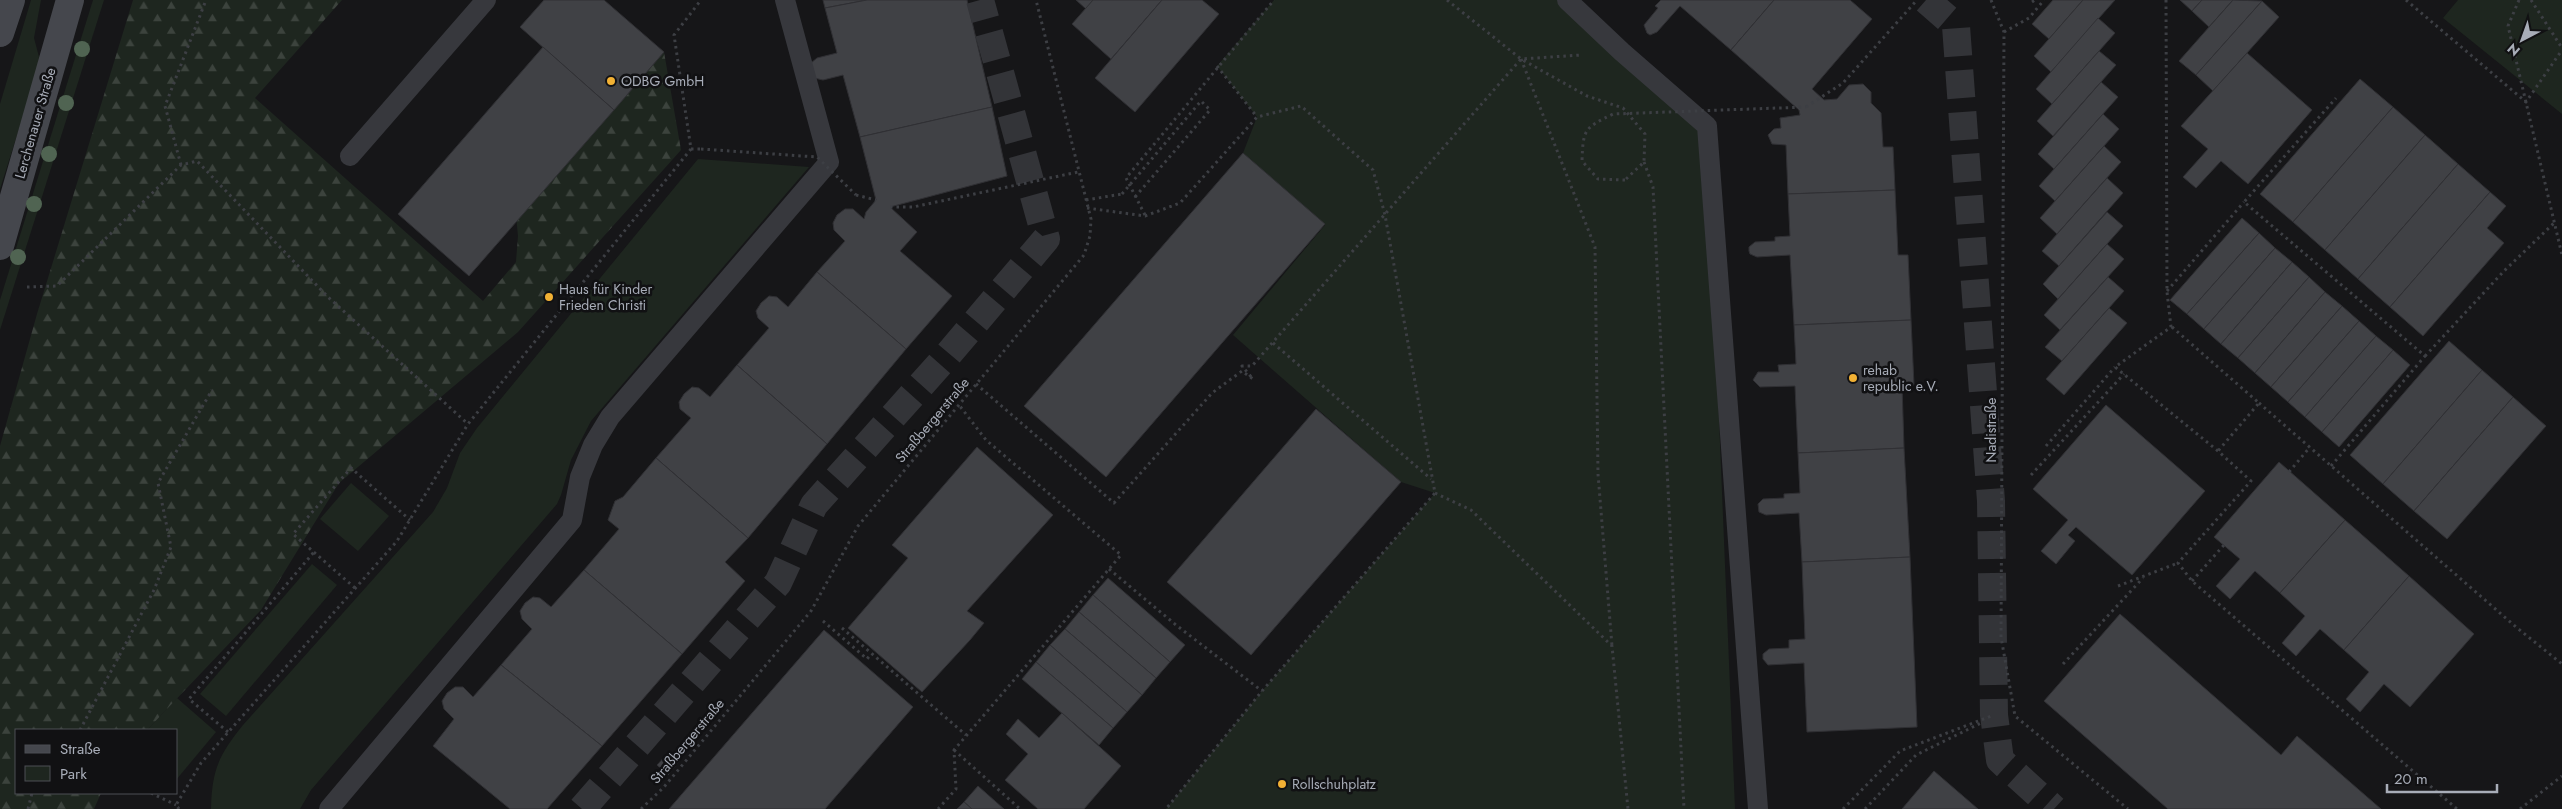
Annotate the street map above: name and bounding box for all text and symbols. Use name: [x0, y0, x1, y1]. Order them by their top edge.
north arrow: [2497, 15, 2547, 65]
text: N: [2503, 39, 2524, 61]
street label: Lerchenauer Straße: [10, 65, 60, 181]
place label: ODBG GmbH: [621, 71, 704, 91]
marker: ODBG GmbH: [605, 75, 617, 87]
place label: Haus für Kinder Frieden Christi: [559, 279, 652, 315]
marker: Haus für Kinder Frieden Christi: [543, 291, 555, 303]
place label: rehab republic e.V.: [1863, 360, 1939, 396]
marker: rehab republic e.V.: [1847, 372, 1859, 384]
street label: Straßbergerstraße: [890, 373, 974, 467]
street label: Nadistraße: [1981, 398, 2001, 462]
street label: Straßbergerstraße: [645, 694, 729, 788]
legend: [15, 729, 178, 794]
text: Straße: [60, 738, 101, 760]
scale bar: [2387, 762, 2497, 794]
text: Park: [60, 763, 87, 785]
text: 20 m: [2394, 768, 2428, 790]
place label: Rollschuhplatz: [1292, 774, 1377, 794]
marker: Rollschuhplatz: [1276, 778, 1288, 790]

